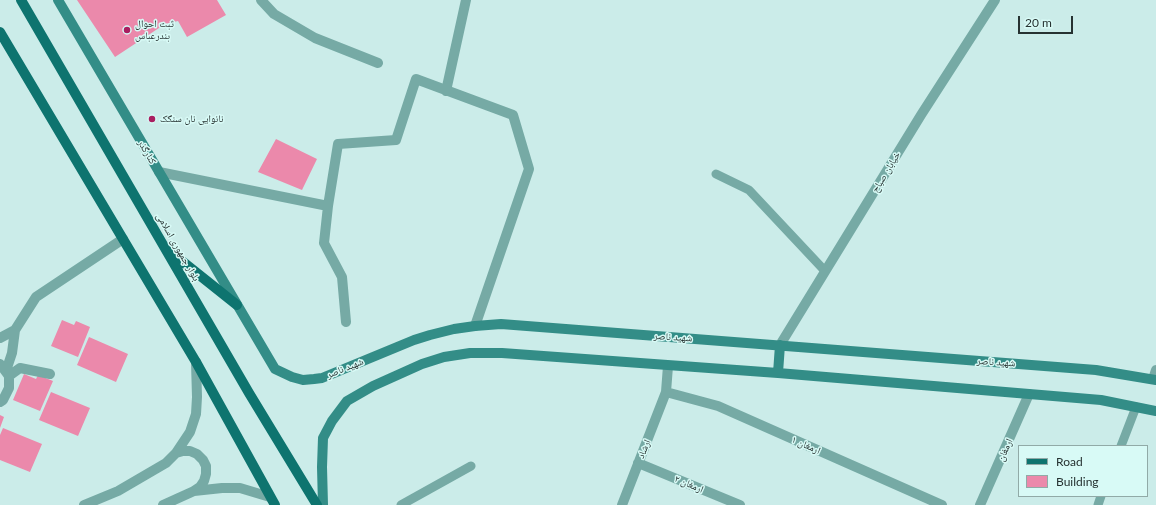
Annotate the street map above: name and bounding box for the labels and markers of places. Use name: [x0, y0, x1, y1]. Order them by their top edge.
place label: ثبت احوال بندرعباس: [135, 18, 174, 42]
marker: ثبت احوال بندرعباس: [122, 25, 132, 35]
place label: نانوایی نان سنگک: [160, 113, 223, 125]
marker: نانوایی نان سنگک: [147, 114, 157, 124]

